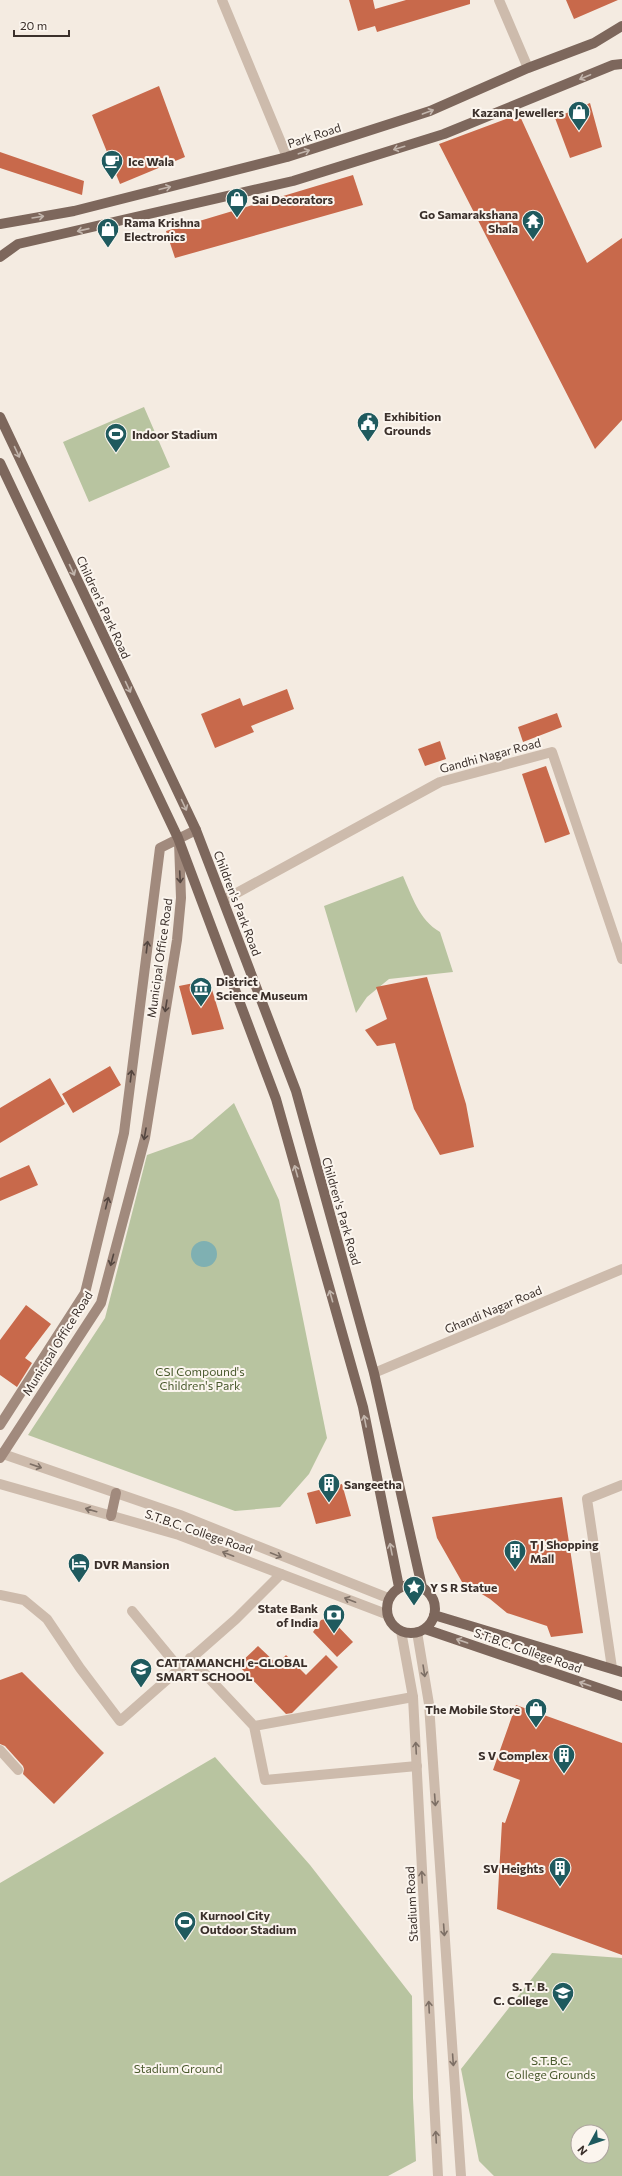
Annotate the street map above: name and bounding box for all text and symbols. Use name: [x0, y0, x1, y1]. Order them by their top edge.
scale bar: [14, 12, 69, 38]
text: 20 m: [20, 18, 47, 32]
one-way arrow: [580, 74, 592, 81]
shop icon: Kazana Jewellers: [566, 99, 592, 132]
place label: Kazana Jewellers: [472, 105, 564, 120]
one-way arrow: [422, 107, 434, 115]
street label: Park Road: [285, 120, 343, 150]
one-way arrow: [392, 145, 405, 152]
one-way arrow: [298, 147, 310, 155]
cafe icon: Ice Wala: [99, 148, 125, 181]
place label: Ice Wala: [128, 154, 174, 168]
one-way arrow: [158, 184, 171, 191]
shop icon: Sai Decorators: [224, 186, 250, 219]
place label: Sai Decorators: [252, 192, 333, 206]
place label: Go Samarakshana Shala: [419, 207, 518, 235]
temple icon: Go Samarakshana Shala: [520, 208, 546, 241]
one-way arrow: [32, 213, 45, 221]
place label: Rama Krishna Electronics: [124, 215, 200, 243]
shop icon: Rama Krishna Electronics: [95, 216, 121, 249]
one-way arrow: [77, 226, 90, 234]
place label: Exhibition Grounds: [384, 409, 441, 437]
public building icon: Exhibition Grounds: [355, 410, 381, 443]
sports icon: Indoor Stadium: [103, 421, 129, 454]
place label: Indoor Stadium: [132, 427, 217, 441]
one-way arrow: [14, 446, 21, 458]
street label: Children's Park Road: [74, 553, 134, 661]
one-way arrow: [69, 563, 76, 575]
one-way arrow: [125, 681, 132, 693]
street label: Gandhi Nagar Road: [438, 735, 542, 775]
one-way arrow: [181, 798, 188, 810]
street label: Children's Park Road: [211, 848, 265, 958]
one-way arrow: [177, 870, 184, 883]
street label: Municipal Office Road: [144, 897, 174, 1019]
one-way arrow: [144, 941, 151, 954]
place label: District Science Museum: [216, 974, 308, 1002]
museum icon: District Science Museum: [188, 975, 214, 1008]
one-way arrow: [162, 999, 170, 1012]
one-way arrow: [127, 1070, 135, 1083]
one-way arrow: [141, 1127, 149, 1140]
street label: Children's Park Road: [320, 1155, 364, 1267]
one-way arrow: [292, 1164, 299, 1177]
one-way arrow: [103, 1197, 111, 1210]
one-way arrow: [108, 1253, 115, 1266]
street label: Ghandi Nagar Road: [442, 1282, 544, 1336]
street label: Municipal Office Road: [19, 1288, 95, 1398]
one-way arrow: [327, 1290, 334, 1303]
park label: CSI Compound's Children's Park: [155, 1364, 245, 1392]
one-way arrow: [361, 1415, 369, 1428]
one-way arrow: [30, 1463, 43, 1470]
building icon: Sangeetha: [316, 1471, 342, 1504]
place label: Sangeetha: [344, 1477, 402, 1491]
one-way arrow: [85, 1506, 98, 1513]
street label: S.T.B.C. College Road: [143, 1506, 255, 1556]
place label: T J Shopping Mall: [530, 1537, 599, 1565]
building icon: T J Shopping Mall: [502, 1538, 528, 1571]
one-way arrow: [387, 1542, 395, 1555]
one-way arrow: [223, 1550, 235, 1558]
hotel icon: DVR Mansion: [66, 1551, 92, 1584]
one-way arrow: [270, 1551, 282, 1559]
place label: DVR Mansion: [94, 1557, 169, 1571]
place icon: Y S R Statue: [401, 1574, 427, 1607]
place label: Y S R Statue: [430, 1580, 497, 1594]
one-way arrow: [343, 1596, 356, 1603]
place label: State Bank of India: [258, 1601, 318, 1629]
bank icon: State Bank of India: [321, 1602, 347, 1635]
street label: S.T.B.C. College Road: [472, 1625, 584, 1675]
one-way arrow: [457, 1637, 469, 1645]
place label: CATTAMANCHI e-GLOBAL SMART SCHOOL: [156, 1655, 308, 1683]
school or university icon: CATTAMANCHI e-GLOBAL SMART SCHOOL: [128, 1656, 154, 1689]
one-way arrow: [420, 1664, 428, 1677]
one-way arrow: [579, 1679, 591, 1687]
shop icon: The Mobile Store: [523, 1696, 549, 1729]
place label: The Mobile Store: [425, 1702, 520, 1716]
one-way arrow: [412, 1742, 419, 1755]
building icon: S V Complex: [551, 1742, 577, 1775]
place label: S V Complex: [478, 1748, 548, 1762]
one-way arrow: [432, 1793, 439, 1806]
building icon: SV Heights: [547, 1855, 573, 1888]
place label: SV Heights: [483, 1861, 544, 1875]
street label: Stadium Road: [402, 1866, 420, 1942]
one-way arrow: [419, 1871, 426, 1884]
place label: Kurnool City Outdoor Stadium: [200, 1908, 296, 1936]
sports icon: Kurnool City Outdoor Stadium: [172, 1909, 198, 1942]
one-way arrow: [441, 1923, 448, 1936]
place label: S. T. B. C. College: [493, 1979, 548, 2007]
school or university icon: S. T. B. C. College: [550, 1980, 576, 2013]
one-way arrow: [425, 2001, 433, 2014]
one-way arrow: [450, 2053, 457, 2066]
park label: S.T.B.C. College Grounds: [506, 2053, 596, 2081]
park label: Stadium Ground: [134, 2061, 222, 2075]
north arrow: [570, 2124, 610, 2164]
one-way arrow: [432, 2131, 439, 2144]
text: N: [574, 2143, 590, 2158]

